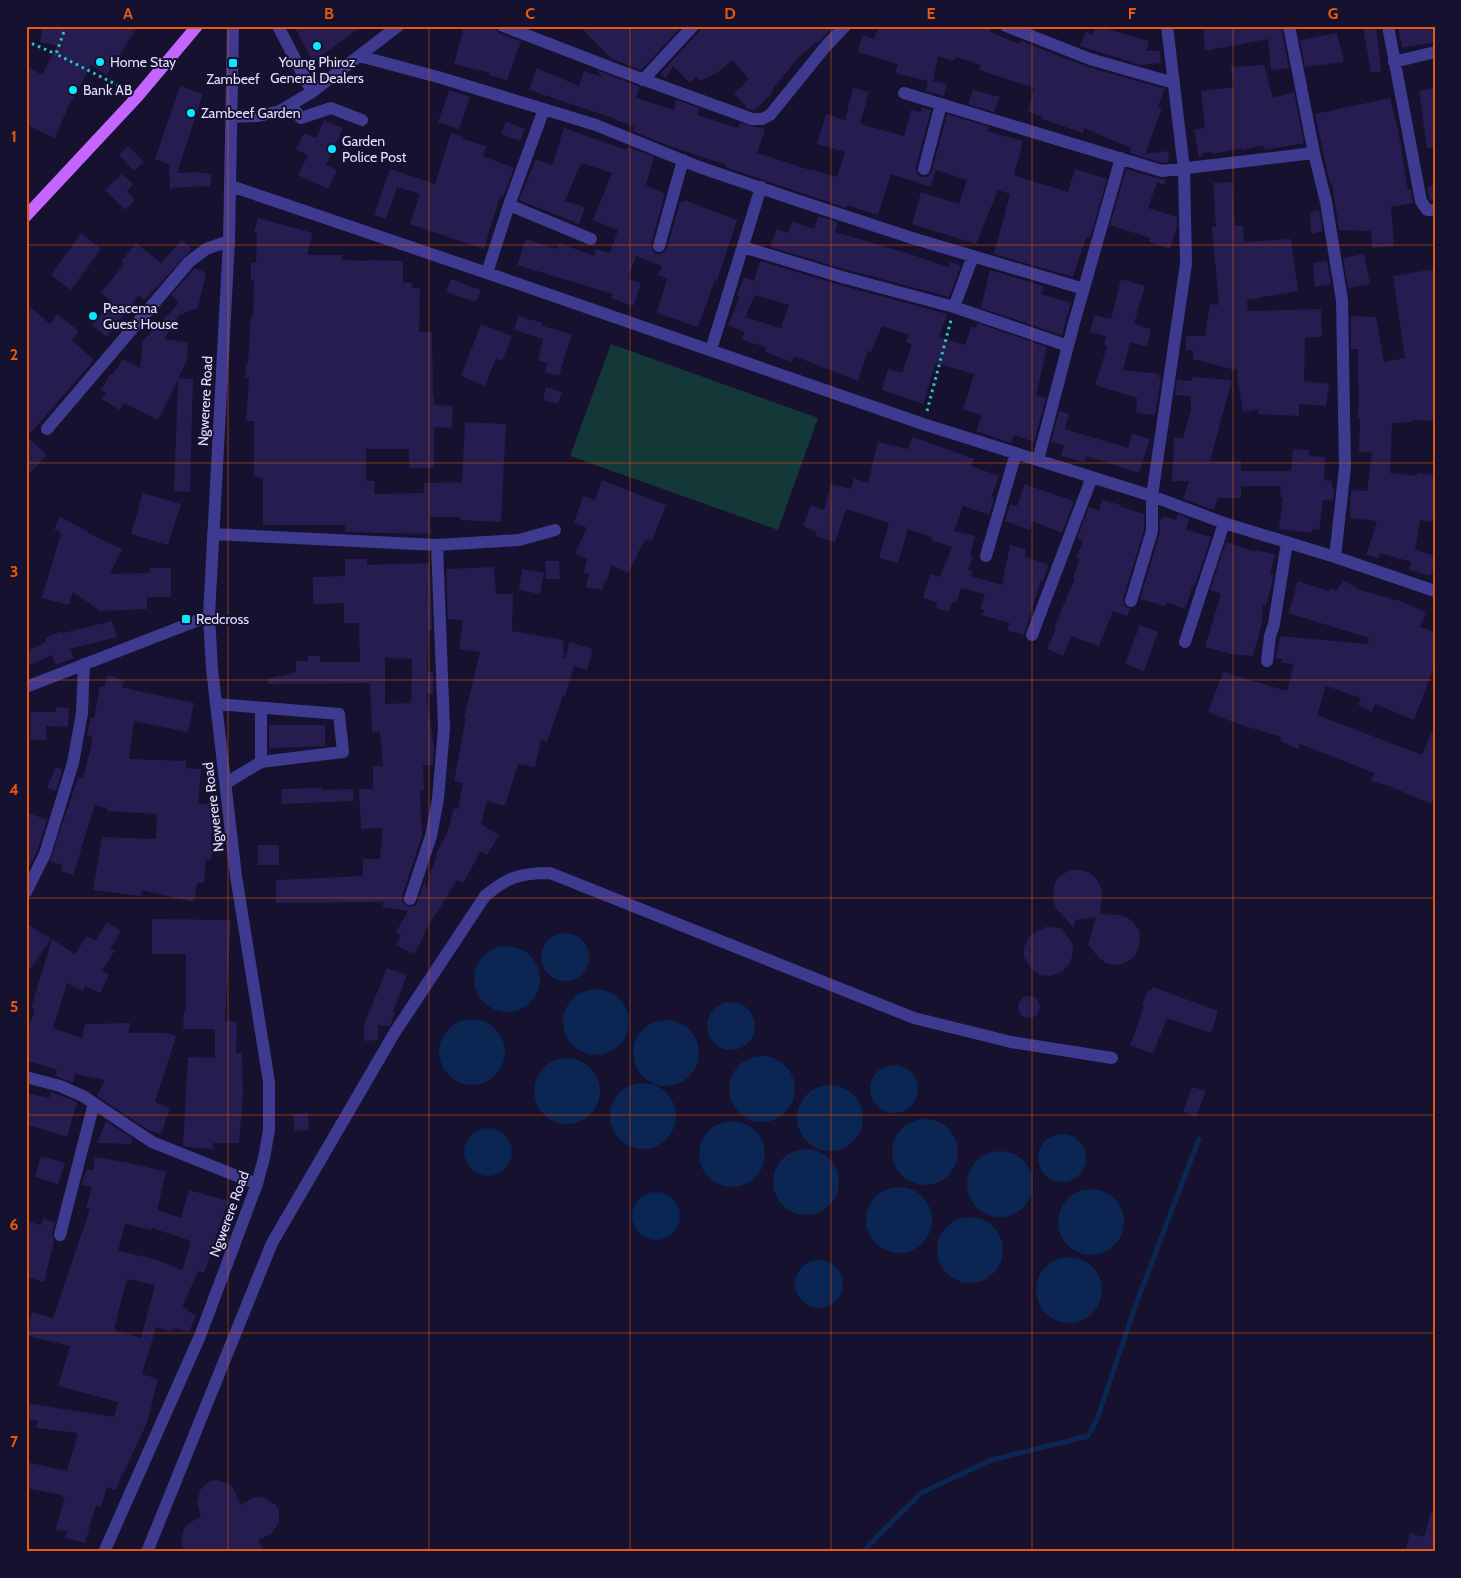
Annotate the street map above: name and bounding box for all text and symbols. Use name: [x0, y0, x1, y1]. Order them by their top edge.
text: A: [123, 4, 133, 23]
text: B: [324, 4, 334, 23]
text: C: [525, 4, 535, 23]
text: D: [724, 4, 736, 23]
text: E: [926, 4, 936, 23]
text: F: [1128, 4, 1137, 23]
text: G: [1328, 4, 1338, 23]
marker: Young Phiroz General Dealers: [311, 40, 323, 52]
place label: Home Stay: [110, 53, 176, 71]
place label: Young Phiroz General Dealers: [270, 53, 364, 87]
marker: Home Stay: [94, 56, 106, 68]
marker: Zambeef: [227, 57, 239, 69]
place label: Zambeef: [206, 70, 260, 88]
place label: Bank AB: [83, 81, 132, 99]
marker: Bank AB: [67, 84, 79, 96]
place label: Zambeef Garden: [201, 104, 301, 122]
marker: Zambeef Garden: [185, 107, 197, 119]
text: 1: [11, 127, 17, 146]
place label: Garden Police Post: [342, 132, 407, 166]
marker: Garden Police Post: [326, 143, 338, 155]
place label: Peacema Guest House: [103, 299, 178, 333]
marker: Peacema Guest House: [87, 310, 99, 322]
text: 2: [10, 345, 18, 364]
street label: Ngwerere Road: [194, 355, 216, 447]
text: 3: [10, 562, 18, 581]
place label: Redcross: [196, 610, 249, 628]
marker: Redcross: [180, 613, 192, 625]
street label: Ngwerere Road: [199, 761, 227, 853]
text: 4: [9, 780, 19, 799]
text: 5: [10, 997, 18, 1016]
street label: Ngwerere Road: [205, 1169, 253, 1259]
text: 6: [10, 1215, 19, 1234]
text: 7: [10, 1432, 19, 1451]

